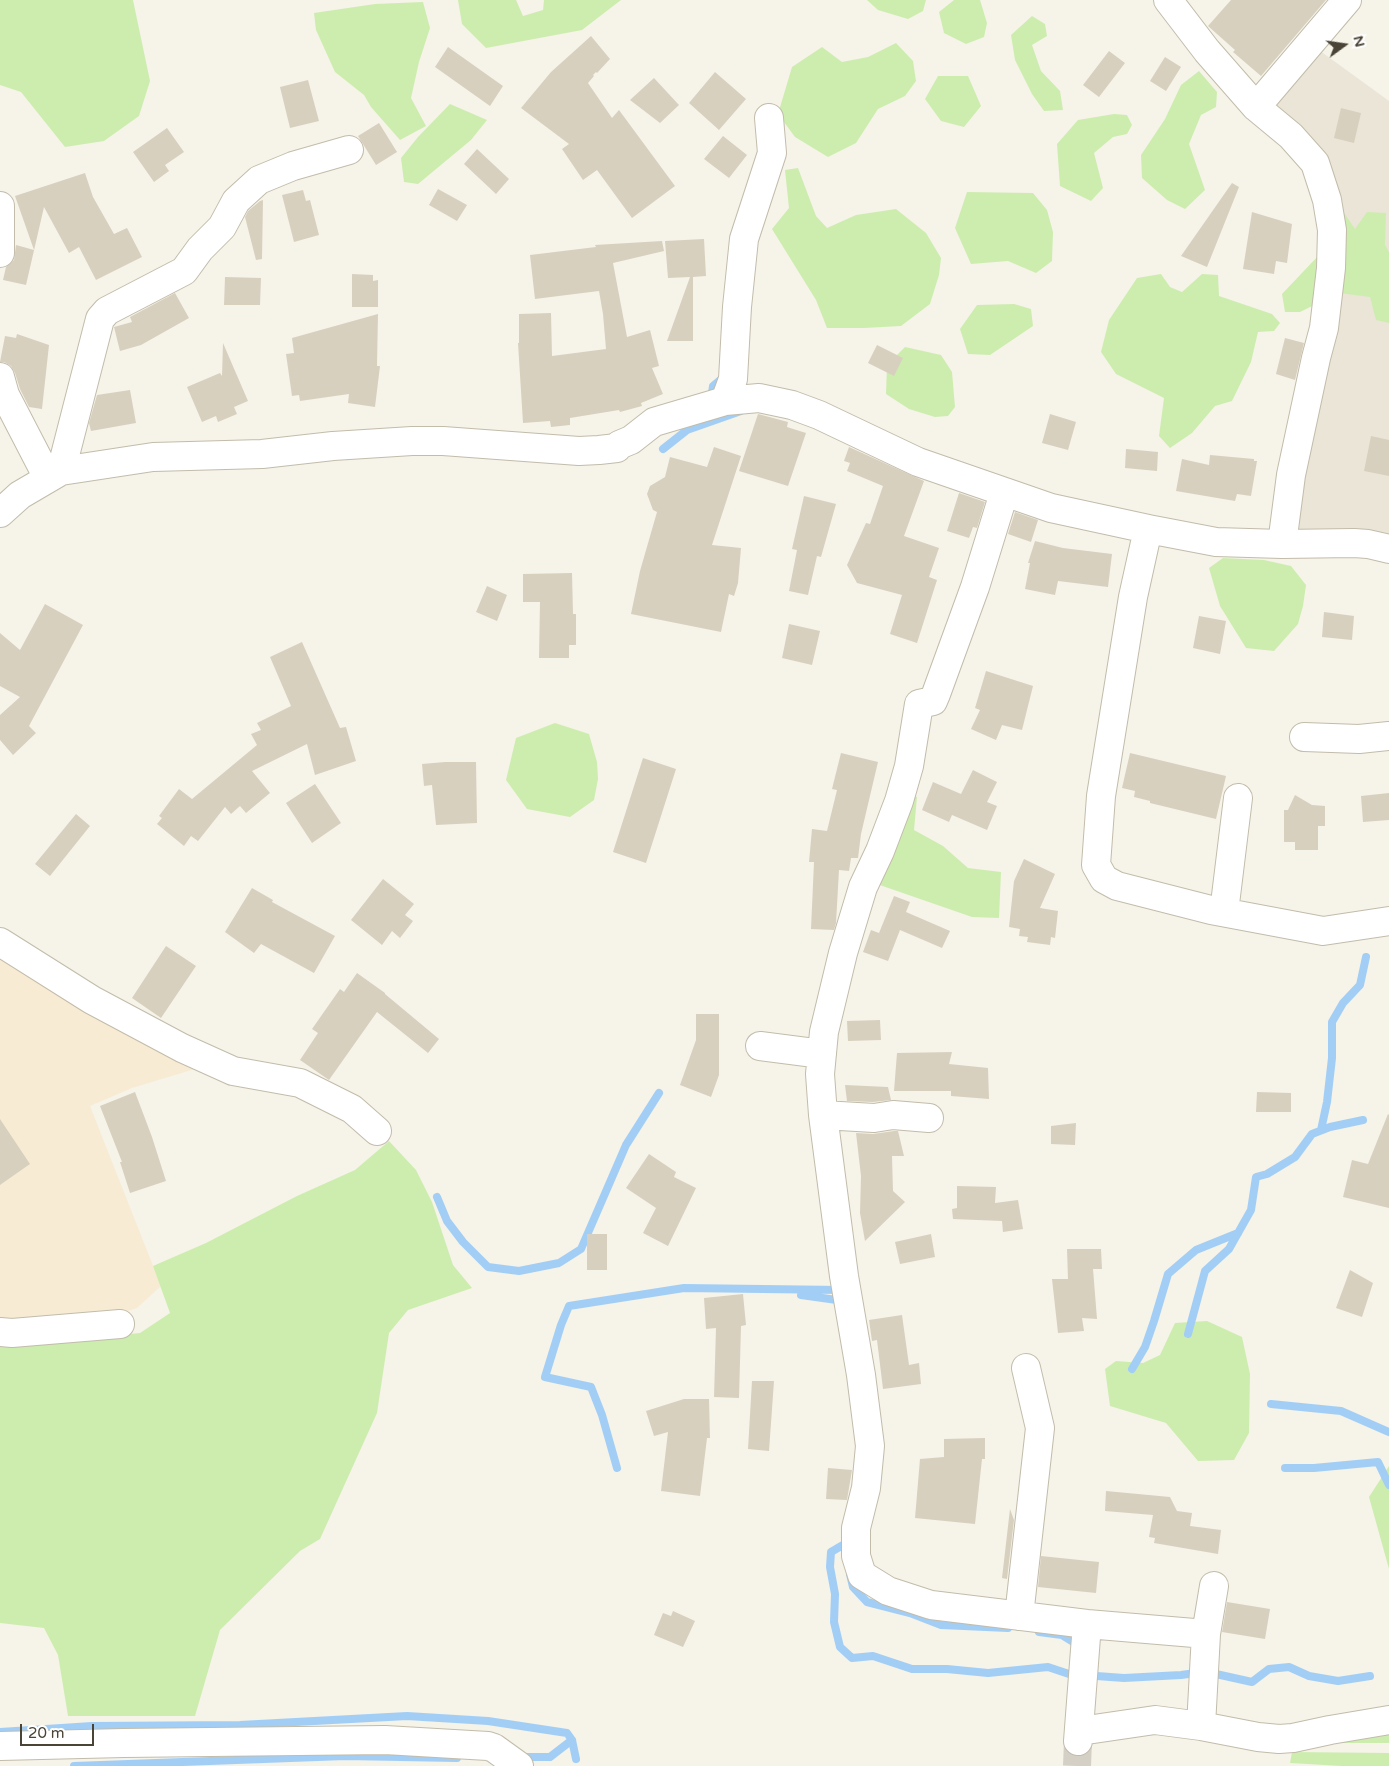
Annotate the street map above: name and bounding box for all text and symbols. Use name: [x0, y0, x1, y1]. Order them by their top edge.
north arrow: [1319, 20, 1369, 70]
text: N: [1349, 34, 1369, 49]
scale bar: [22, 1714, 96, 1746]
text: 20 m: [28, 1724, 65, 1742]

